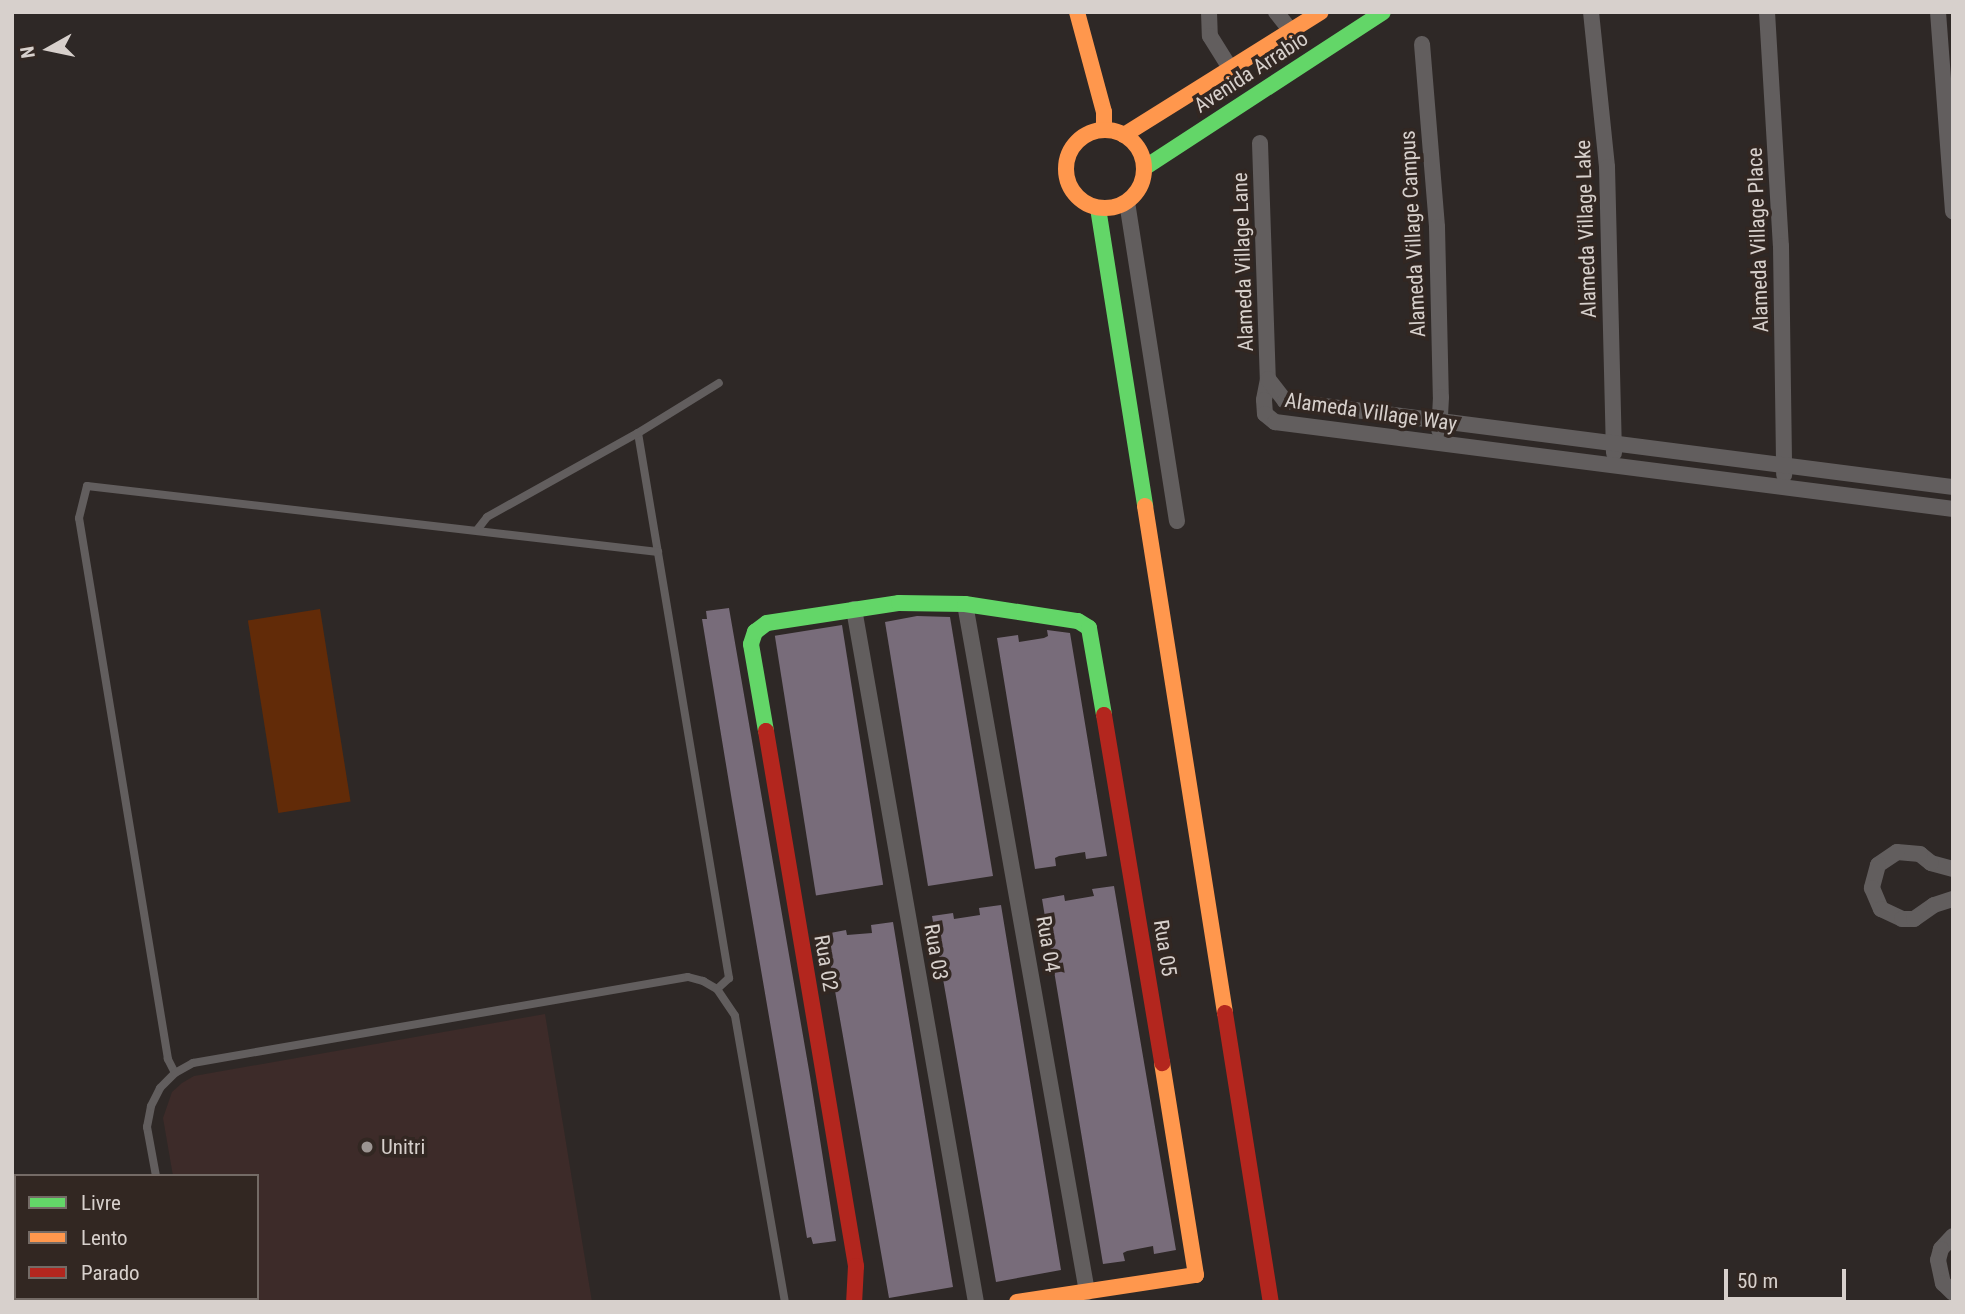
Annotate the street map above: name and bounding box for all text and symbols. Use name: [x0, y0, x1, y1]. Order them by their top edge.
north arrow: [14, 14, 84, 84]
street label: Avenida Arrabio: [1189, 26, 1313, 118]
text: N: [15, 45, 40, 60]
street label: Alameda Village Campus: [1395, 130, 1431, 338]
street label: Alameda Village Lake: [1570, 139, 1602, 319]
street label: Alameda Village Place: [1742, 147, 1774, 333]
street label: Alameda Village Lane: [1227, 172, 1259, 352]
street label: Alameda Village Way: [1283, 387, 1459, 437]
street label: Rua 04: [1031, 914, 1065, 974]
street label: Rua 05: [1148, 918, 1182, 978]
street label: Rua 03: [919, 922, 953, 982]
street label: Rua 02: [809, 933, 843, 993]
place label: Unitri: [381, 1134, 425, 1160]
marker: Unitri: [359, 1139, 375, 1155]
legend: [14, 1174, 259, 1300]
text: Livre: [81, 1191, 121, 1215]
text: Lento: [81, 1226, 128, 1250]
scale bar: [1727, 1254, 1850, 1298]
text: Parado: [81, 1261, 140, 1285]
text: 50 m: [1737, 1269, 1778, 1293]

